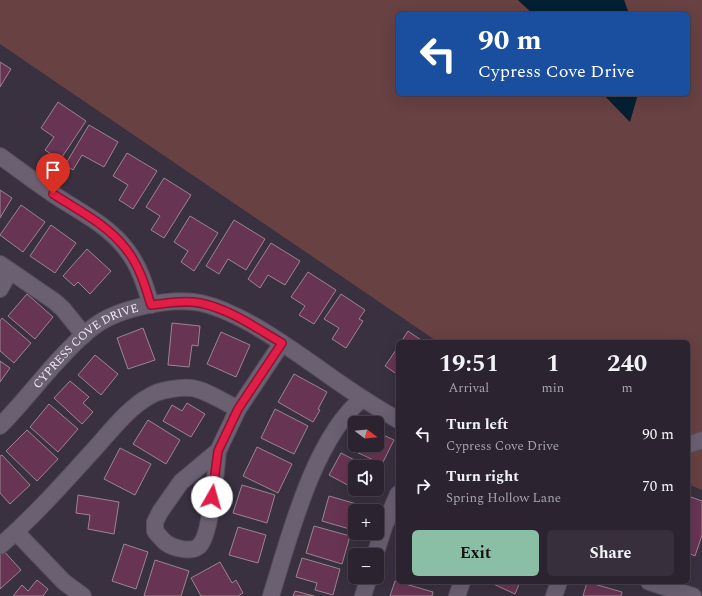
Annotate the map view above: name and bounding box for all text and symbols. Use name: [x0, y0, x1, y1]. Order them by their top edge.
text: 90 m: [478, 19, 542, 62]
icon: left: [412, 28, 464, 80]
text: Cypress Cove Drive: [478, 58, 634, 85]
pin: [36, 153, 70, 194]
icon: arrive: [42, 159, 64, 181]
street label: CYPRESS COVE DRIVE: [28, 298, 140, 393]
text: 19:51: [439, 346, 499, 382]
text: 1: [546, 346, 560, 382]
text: 240: [607, 346, 647, 382]
text: Arrival: [449, 378, 489, 398]
text: min: [542, 378, 564, 398]
text: m: [622, 378, 633, 398]
text: Turn left: [446, 413, 508, 436]
north arrow: [348, 416, 384, 452]
map controls: [348, 416, 384, 584]
icon: left: [412, 423, 434, 445]
text: 90 m: [642, 423, 674, 446]
text: Cypress Cove Drive: [446, 436, 559, 456]
button: sound: [348, 460, 384, 496]
text: Turn right: [446, 465, 519, 488]
icon: right: [412, 475, 434, 497]
text: 70 m: [642, 475, 674, 498]
position arrow: [191, 476, 233, 518]
text: Spring Hollow Lane: [446, 488, 561, 508]
button: +: [348, 504, 384, 540]
button: Exit: [412, 530, 539, 576]
button: Share: [547, 530, 674, 576]
button: −: [348, 548, 384, 584]

